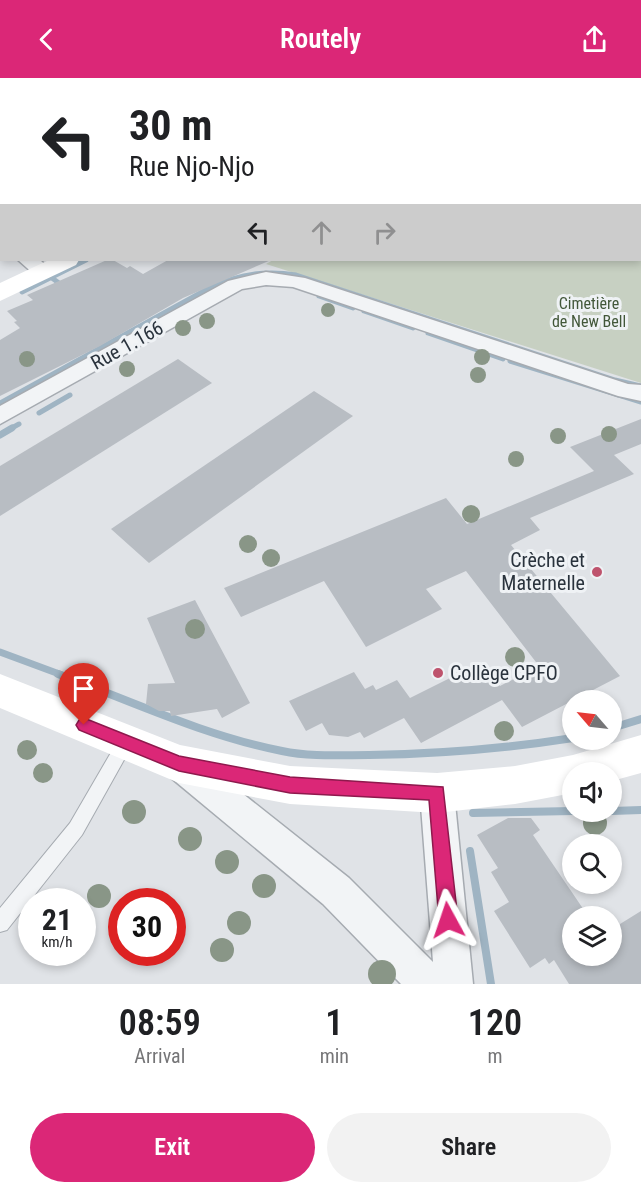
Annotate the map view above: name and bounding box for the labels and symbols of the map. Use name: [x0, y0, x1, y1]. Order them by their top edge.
park label: Cimetière de New Bell: [552, 294, 626, 331]
street label: Rue 1.166: [87, 315, 167, 375]
place label: Crèche et Maternelle: [501, 548, 585, 595]
marker: Crèche et Maternelle: [590, 565, 604, 579]
place label: Collège CPFO: [450, 661, 558, 685]
pin: [58, 663, 109, 725]
marker: Collège CPFO: [431, 666, 445, 680]
north arrow: [562, 690, 622, 750]
speed limit sign: 30: [108, 888, 186, 966]
position arrow: [416, 888, 480, 952]

